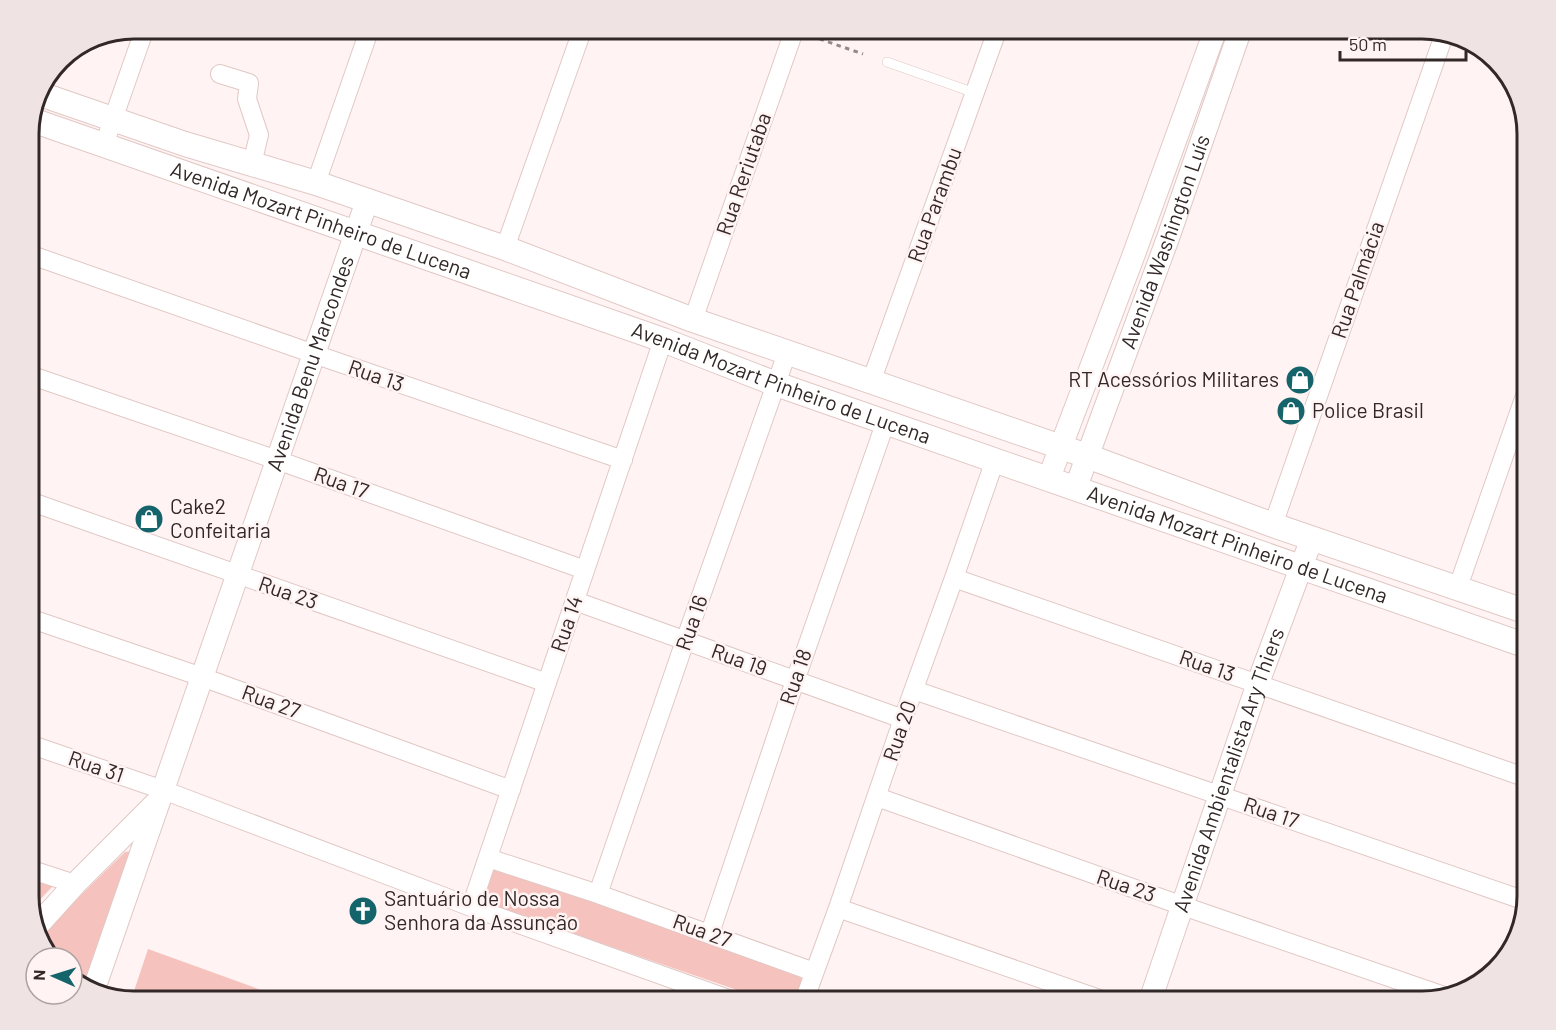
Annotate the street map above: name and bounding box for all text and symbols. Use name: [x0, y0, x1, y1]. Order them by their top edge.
scale bar: [1340, 24, 1466, 62]
text: 50 m: [1349, 33, 1387, 55]
street label: Rua Reriutaba: [710, 109, 775, 238]
street label: Avenida Washington Luís: [1114, 131, 1214, 352]
street label: Rua Parambu: [901, 144, 966, 265]
street label: Avenida Mozart Pinheiro de Lucena: [168, 155, 475, 283]
street label: Rua Palmácia: [1325, 218, 1388, 341]
street label: Avenida Benu Marcondes: [260, 252, 358, 474]
street label: Avenida Mozart Pinheiro de Lucena: [629, 316, 934, 448]
street label: Rua 13: [345, 353, 408, 396]
shop icon: RT Acessórios Militares: [1284, 364, 1316, 396]
place label: RT Acessórios Militares: [1068, 366, 1279, 391]
shop icon: Police Brasil: [1275, 395, 1307, 427]
place label: Police Brasil: [1312, 397, 1424, 422]
street label: Rua 17: [311, 460, 372, 503]
street label: Avenida Mozart Pinheiro de Lucena: [1084, 480, 1391, 607]
place label: Cake2 Confeitaria: [170, 493, 271, 542]
shop icon: Cake2 Confeitaria: [133, 503, 165, 535]
street label: Rua 23: [256, 570, 321, 613]
street label: Rua 16: [669, 591, 712, 654]
street label: Rua 14: [544, 592, 587, 655]
street label: Avenida Ambientalista Ary Thiers: [1167, 624, 1288, 915]
street label: Rua 19: [708, 637, 771, 680]
street label: Rua 13: [1176, 643, 1239, 686]
street label: Rua 18: [773, 645, 816, 708]
street label: Rua 27: [239, 679, 304, 723]
street label: Rua 20: [877, 697, 921, 764]
street label: Rua 31: [65, 744, 128, 787]
street label: Rua 17: [1241, 791, 1302, 833]
street label: Rua 23: [1094, 863, 1159, 906]
place label: Santuário de Nossa Senhora da Assunção: [384, 885, 578, 934]
church icon: Santuário de Nossa Senhora da Assunção: [347, 895, 379, 927]
street label: Rua 27: [670, 908, 735, 952]
north arrow: [24, 946, 84, 1006]
text: N: [29, 969, 48, 981]

